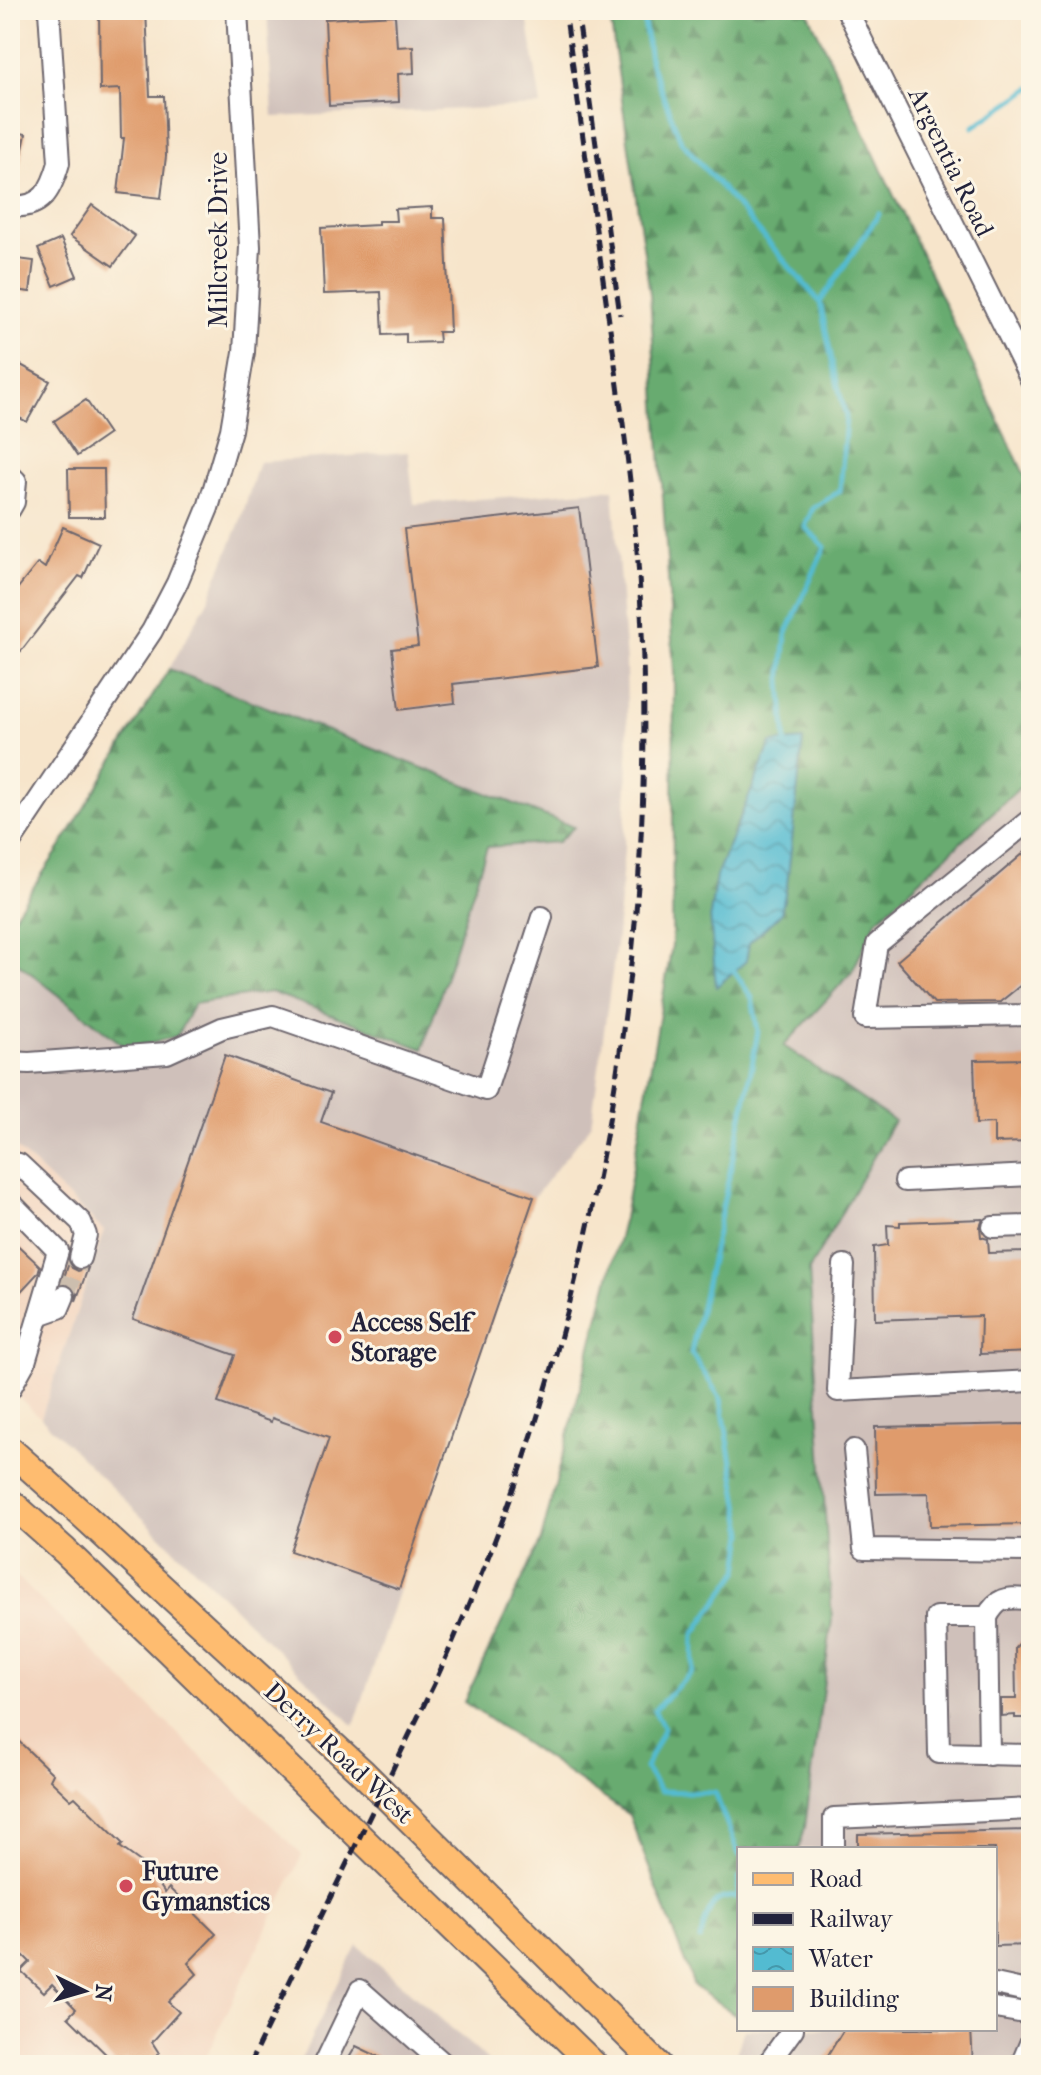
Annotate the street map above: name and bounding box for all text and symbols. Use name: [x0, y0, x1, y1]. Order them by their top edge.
street label: Argentia Road: [901, 82, 1001, 242]
street label: Millcreek Drive: [203, 152, 234, 328]
place label: Access Self Storage: [349, 1307, 476, 1368]
marker: Access Self Storage: [326, 1328, 344, 1346]
street label: Derry Road West: [258, 1676, 421, 1831]
legend: [737, 1847, 997, 2031]
place label: Future Gymanstics: [141, 1856, 271, 1917]
text: Road: [809, 1865, 863, 1893]
marker: Future Gymanstics: [117, 1877, 135, 1895]
text: Railway: [809, 1905, 894, 1933]
text: Water: [808, 1945, 873, 1973]
north arrow: [44, 1951, 124, 2031]
text: N: [89, 1983, 117, 2002]
text: Building: [809, 1985, 900, 2013]

